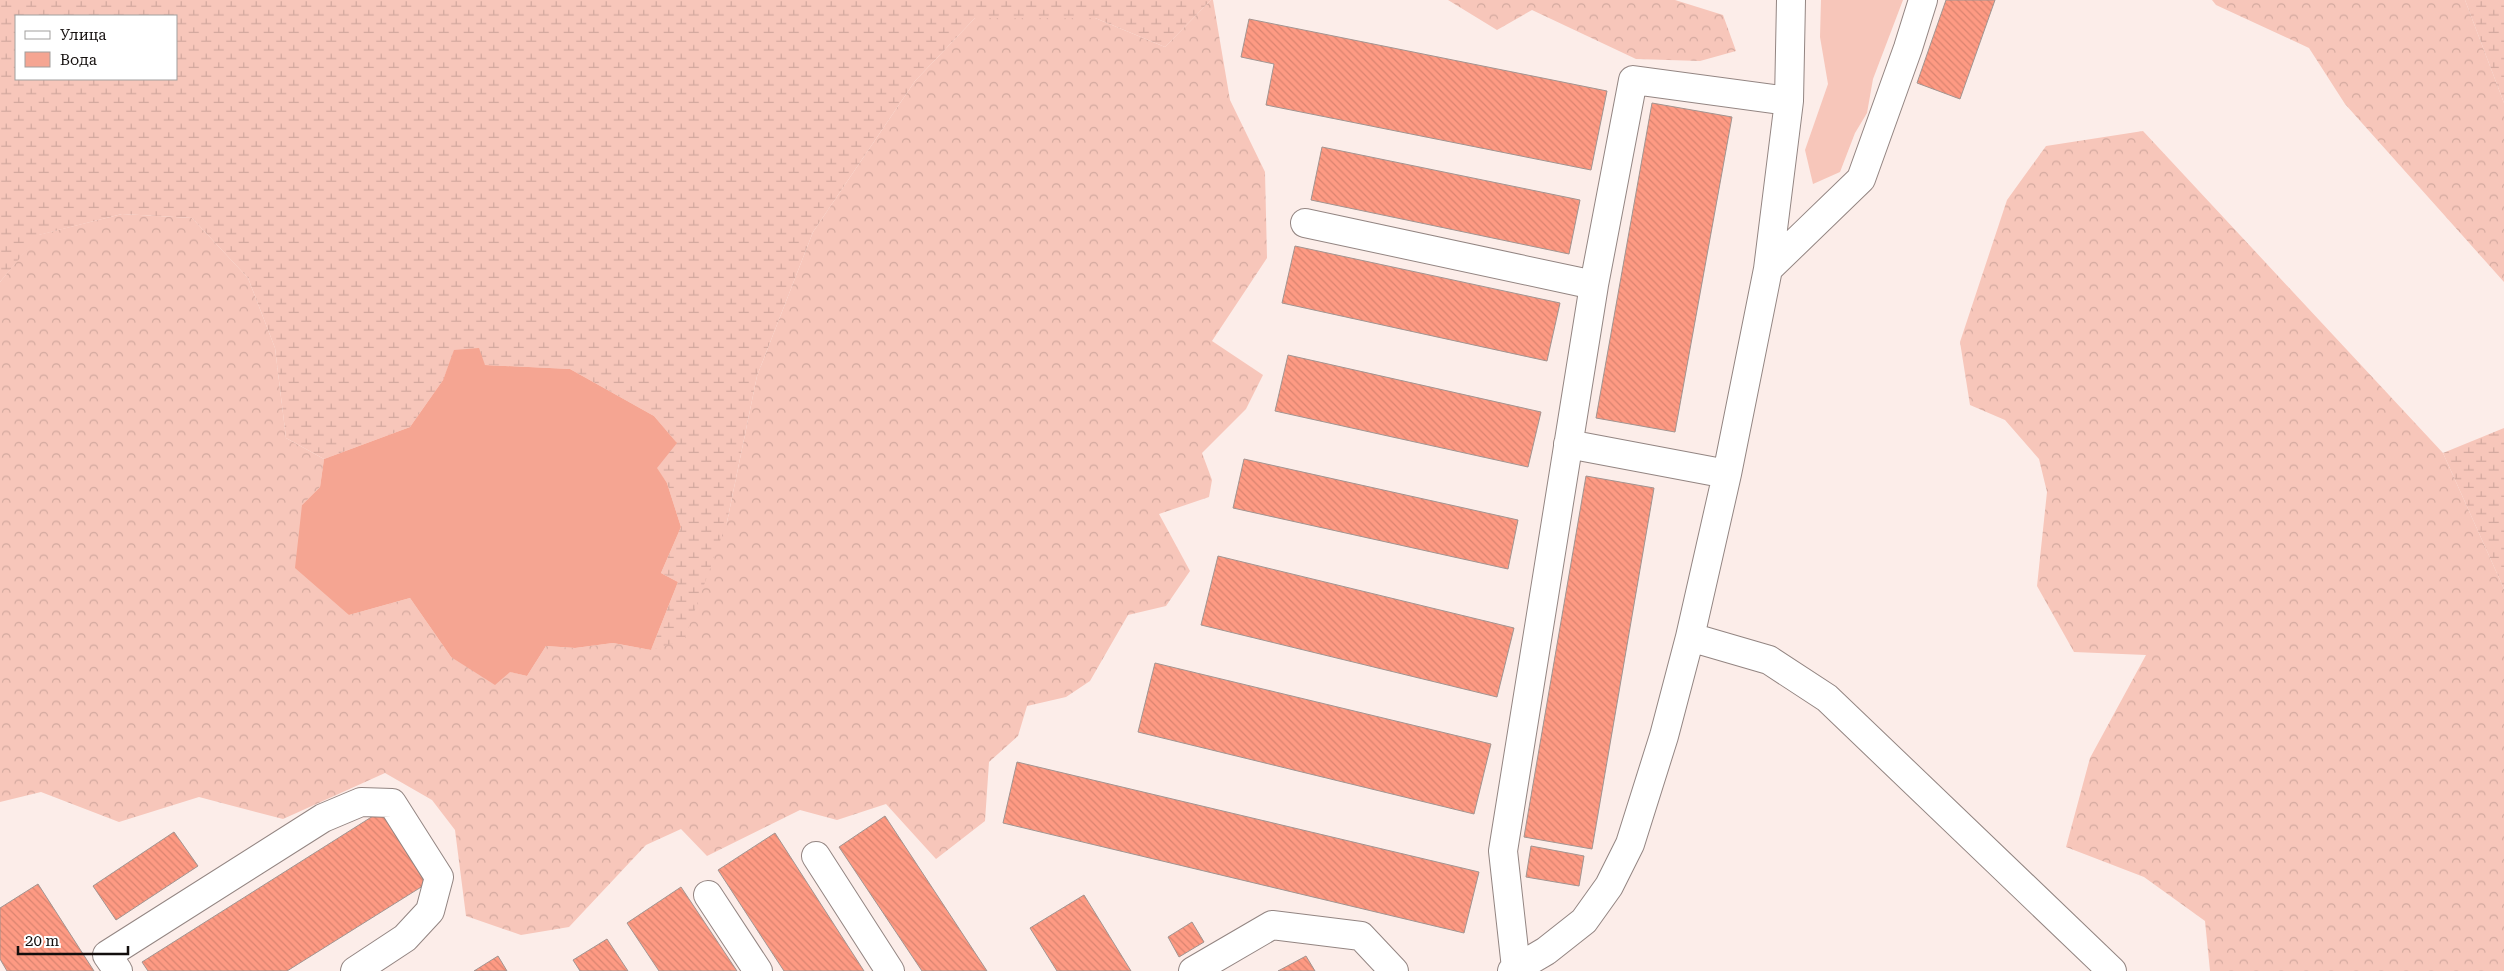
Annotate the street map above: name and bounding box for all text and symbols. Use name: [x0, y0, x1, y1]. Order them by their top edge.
legend: [15, 15, 178, 80]
text: Улица: [60, 26, 106, 44]
text: Вода: [60, 51, 97, 69]
scale bar: [18, 924, 128, 956]
text: 20 m: [25, 932, 60, 950]

